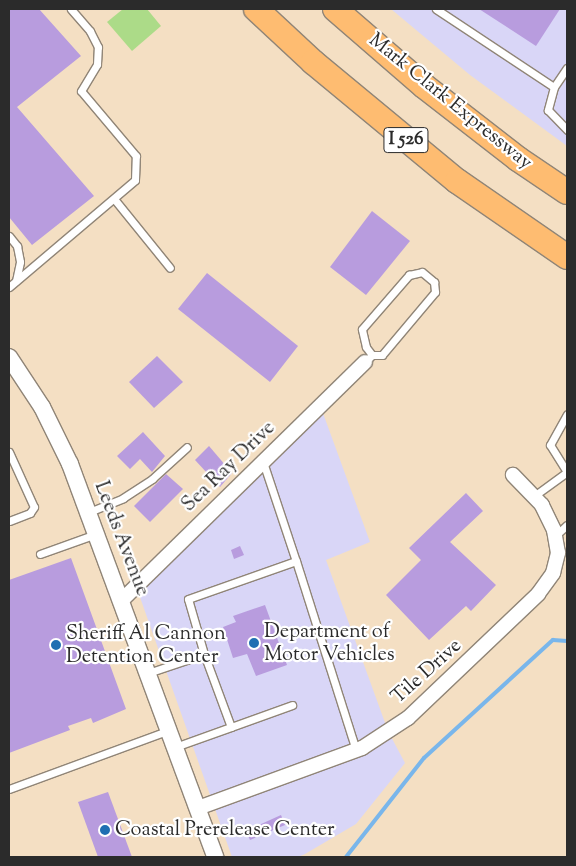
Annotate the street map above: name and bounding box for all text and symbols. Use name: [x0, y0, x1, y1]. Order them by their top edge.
street label: Mark Clark Expressway: [363, 29, 537, 175]
road number: I 526: [382, 124, 430, 156]
street label: Sea Ray Drive: [177, 417, 281, 517]
street label: Leeds Avenue: [88, 478, 154, 600]
place label: Department of Motor Vehicles: [264, 620, 395, 667]
place label: Sheriff Al Cannon Detention Center: [66, 622, 226, 669]
street label: Tile Drive: [387, 634, 467, 710]
marker: Department of Motor Vehicles: [248, 637, 260, 649]
marker: Sheriff Al Cannon Detention Center: [50, 639, 62, 651]
place label: Coastal Prerelease Center: [115, 818, 335, 842]
marker: Coastal Prerelease Center: [99, 824, 111, 836]

